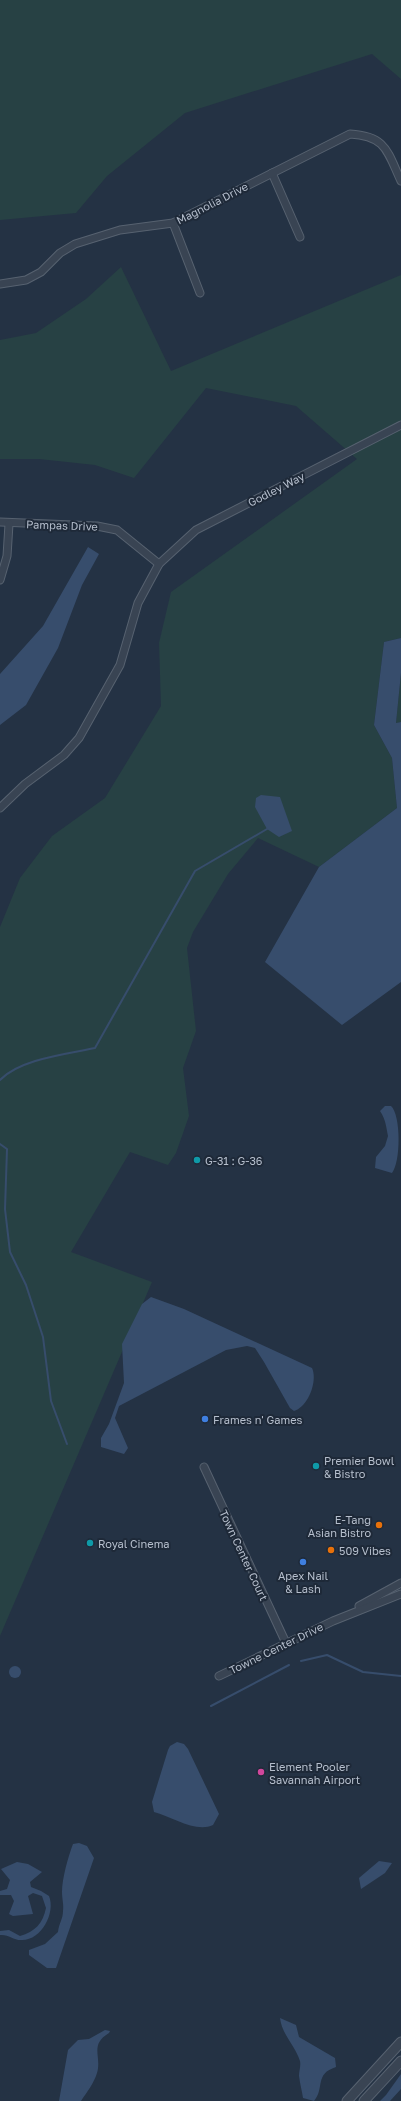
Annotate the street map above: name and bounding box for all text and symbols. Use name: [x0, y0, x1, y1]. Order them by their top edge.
street label: Magnolia Drive: [174, 179, 250, 227]
street label: Godley Way: [245, 469, 307, 509]
street label: Pampas Drive: [26, 517, 98, 533]
place label: G-31 : G-36: [205, 1154, 263, 1167]
marker: G-31 : G-36: [192, 1155, 202, 1165]
place label: Frames n' Games: [213, 1413, 303, 1426]
marker: Frames n' Games: [200, 1414, 210, 1424]
place label: Premier Bowl & Bistro: [324, 1454, 395, 1480]
marker: Premier Bowl & Bistro: [311, 1461, 321, 1471]
street label: Town Center Court: [217, 1508, 271, 1602]
place label: E-Tang Asian Bistro: [308, 1513, 371, 1539]
marker: E-Tang Asian Bistro: [374, 1520, 384, 1530]
place label: Royal Cinema: [98, 1537, 170, 1550]
marker: Royal Cinema: [85, 1538, 95, 1548]
place label: 509 Vibes: [339, 1544, 391, 1557]
marker: 509 Vibes: [326, 1545, 336, 1555]
marker: Apex Nail & Lash: [298, 1557, 308, 1567]
place label: Apex Nail & Lash: [278, 1569, 329, 1595]
street label: Towne Center Drive: [227, 1620, 325, 1676]
place label: Element Pooler Savannah Airport: [269, 1760, 360, 1786]
marker: Element Pooler Savannah Airport: [256, 1767, 266, 1777]

